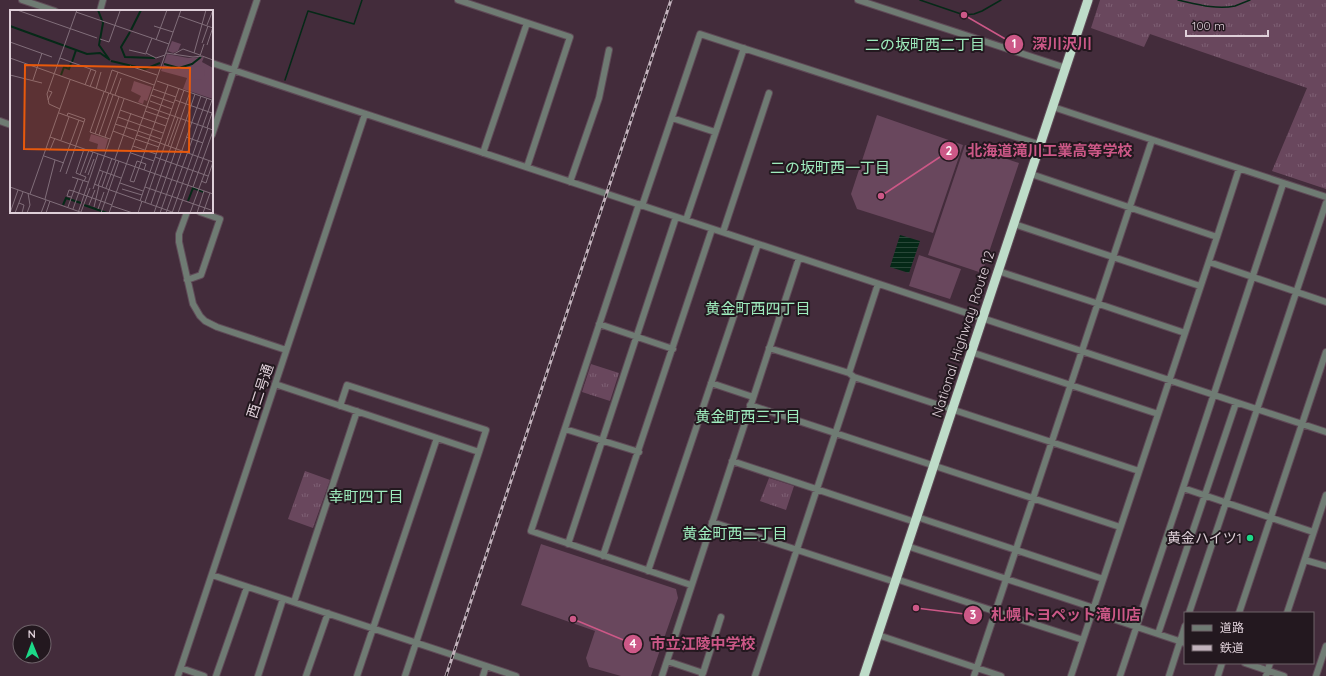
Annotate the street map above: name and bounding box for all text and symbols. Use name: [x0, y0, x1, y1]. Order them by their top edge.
inset map: [10, 10, 213, 213]
scale bar: [1186, 12, 1268, 38]
text: 100 m: [1192, 18, 1225, 33]
callout: 深川沢川: [1004, 30, 1100, 57]
text: 深川沢川: [1032, 34, 1092, 53]
district label: 二の坂町西二丁目: [865, 35, 985, 54]
text: 1: [1012, 36, 1016, 51]
callout: 北海道滝川工業高等学校: [939, 138, 1140, 165]
text: 北海道滝川工業高等学校: [967, 141, 1133, 160]
text: 2: [946, 143, 953, 158]
district label: 二の坂町西一丁目: [770, 158, 890, 177]
street label: National Highway Route 12: [928, 248, 999, 420]
district label: 黄金町西四丁目: [705, 299, 811, 318]
street label: 西二号通: [243, 362, 277, 420]
district label: 黄金町西三丁目: [695, 407, 801, 426]
district label: 幸町四丁目: [328, 487, 404, 506]
district label: 黄金町西二丁目: [682, 524, 788, 543]
place label: 黄金ハイツ1: [1167, 529, 1242, 547]
marker: 黄金ハイツ1: [1245, 533, 1255, 543]
callout: 札幌トヨペット滝川店: [963, 602, 1149, 629]
text: 札幌トヨペット滝川店: [991, 605, 1141, 624]
text: 3: [970, 607, 976, 622]
legend: [1184, 612, 1314, 664]
text: 道路: [1220, 620, 1244, 635]
north arrow: [12, 624, 52, 664]
text: N: [28, 627, 36, 641]
callout: 市立江陵中学校: [623, 630, 764, 657]
text: 市立江陵中学校: [650, 634, 756, 653]
text: 4: [629, 636, 637, 651]
text: 鉄道: [1220, 640, 1244, 655]

